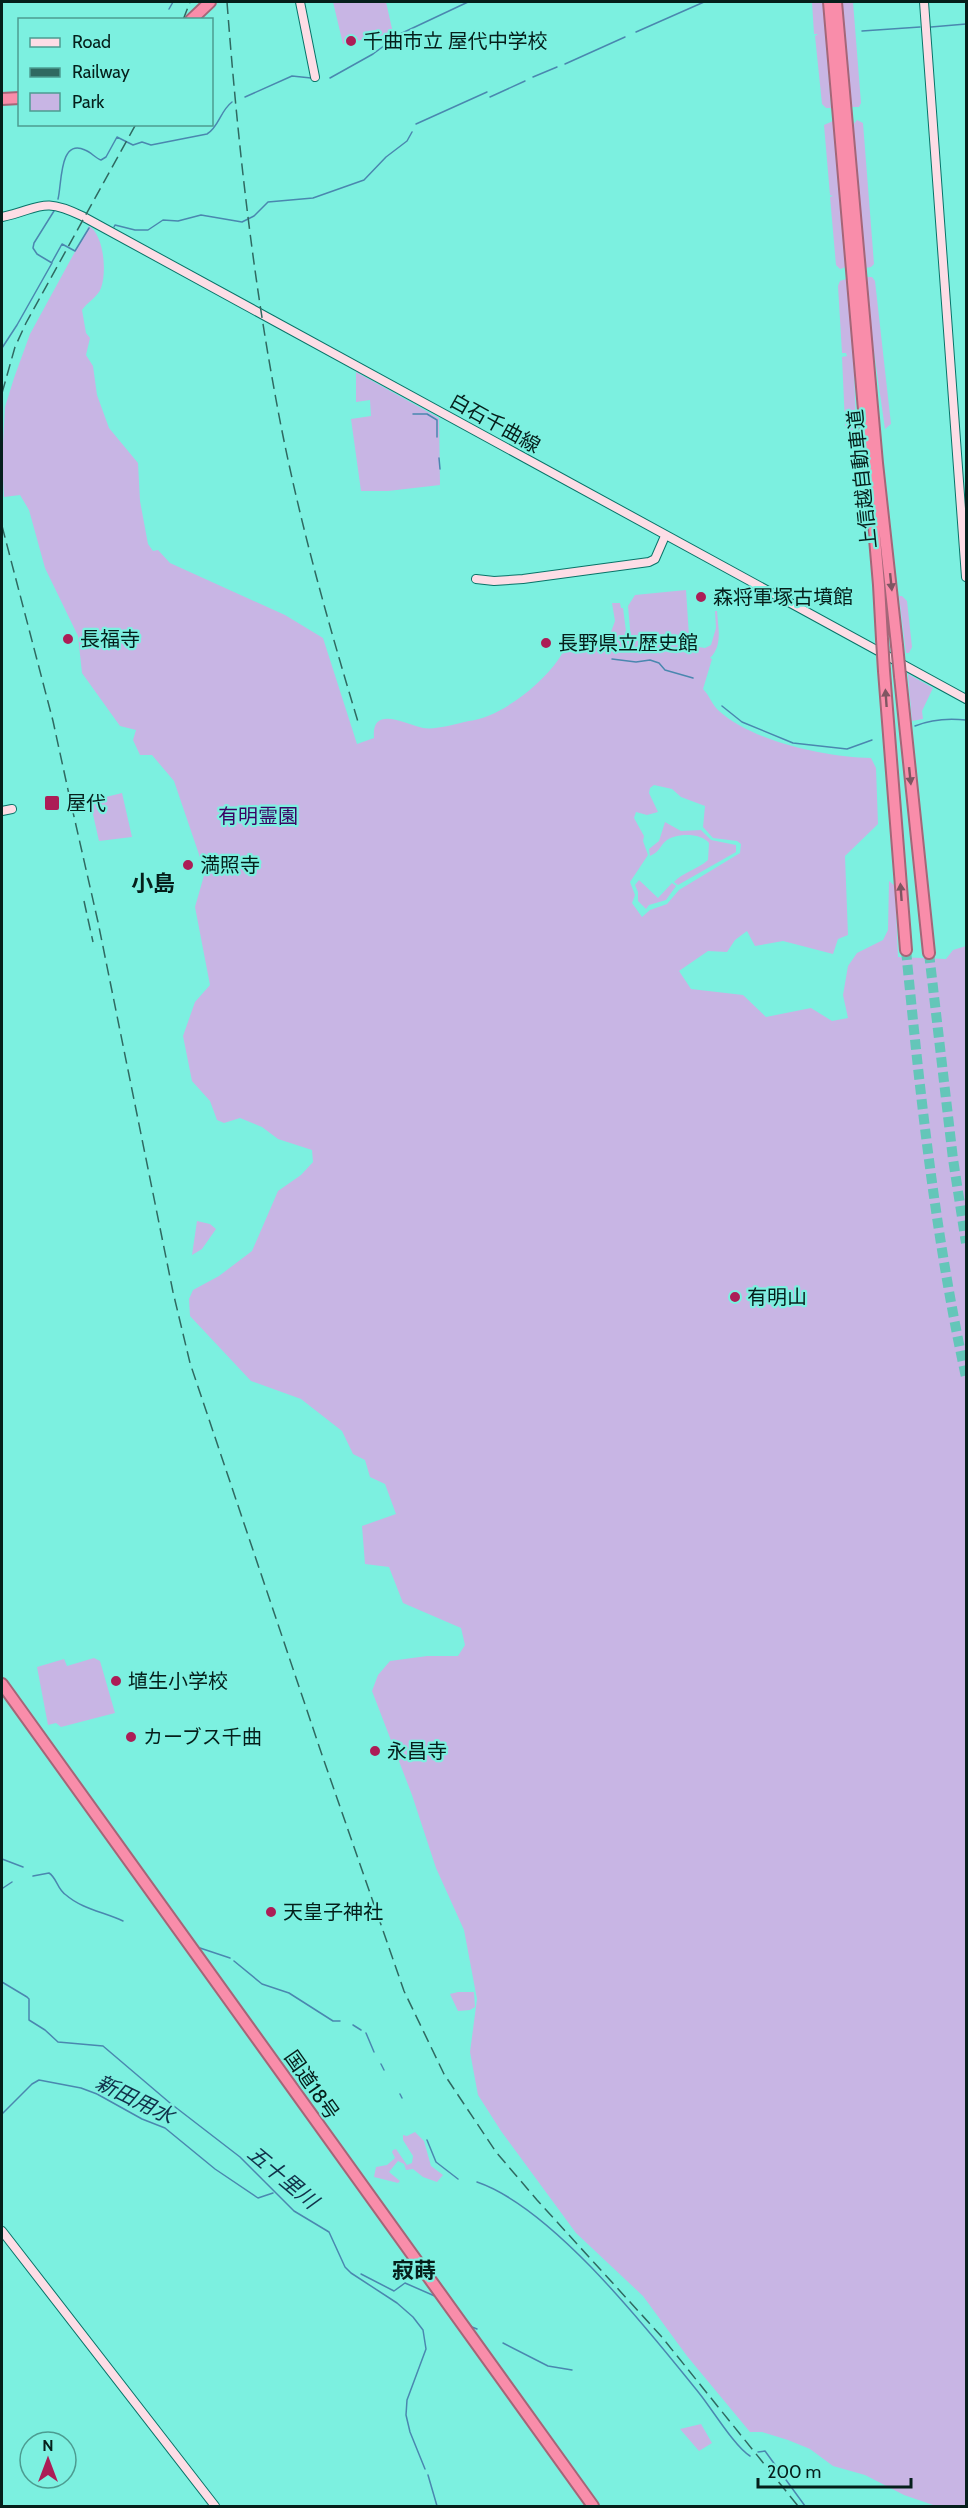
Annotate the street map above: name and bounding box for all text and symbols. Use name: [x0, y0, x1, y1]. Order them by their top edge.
legend: [18, 18, 213, 126]
place label: 千曲市立 屋代中学校: [363, 29, 548, 53]
text: Road: [72, 31, 111, 53]
marker: 千曲市立 屋代中学校: [344, 34, 358, 48]
text: Railway: [72, 61, 130, 83]
text: Park: [72, 91, 105, 113]
street label: 白石千曲線: [445, 388, 545, 458]
street label: 上信越自動車道: [843, 408, 881, 550]
one-way arrow: [886, 573, 896, 592]
place label: 森将軍塚古墳館: [713, 585, 853, 609]
marker: 森将軍塚古墳館: [694, 590, 708, 604]
place label: 長福寺: [80, 627, 140, 651]
place label: 長野県立歴史館: [558, 631, 698, 655]
marker: 長福寺: [61, 632, 75, 646]
marker: 長野県立歴史館: [539, 636, 553, 650]
one-way arrow: [881, 688, 891, 707]
one-way arrow: [905, 767, 915, 786]
place label: 屋代: [66, 791, 106, 815]
marker: 屋代: [43, 794, 61, 812]
park label: 有明霊園: [218, 804, 298, 828]
place label: 満照寺: [200, 853, 260, 877]
marker: 満照寺: [181, 858, 195, 872]
district label: 小島: [131, 870, 175, 897]
one-way arrow: [897, 882, 906, 901]
place label: 有明山: [747, 1285, 807, 1309]
marker: 有明山: [728, 1290, 742, 1304]
place label: 埴生小学校: [128, 1669, 228, 1693]
marker: 埴生小学校: [109, 1674, 123, 1688]
place label: カーブス千曲: [143, 1725, 262, 1749]
marker: カーブス千曲: [124, 1730, 138, 1744]
place label: 永昌寺: [387, 1739, 447, 1763]
marker: 永昌寺: [368, 1744, 382, 1758]
place label: 天皇子神社: [283, 1900, 383, 1924]
marker: 天皇子神社: [264, 1905, 278, 1919]
street label: 国道18号: [280, 2046, 344, 2124]
water label: 新田用水: [92, 2069, 180, 2130]
water label: 五十里川: [243, 2140, 325, 2215]
district label: 寂蒔: [392, 2257, 436, 2284]
north arrow: [18, 2430, 78, 2490]
text: N: [42, 2436, 54, 2455]
scale bar: [758, 2451, 911, 2489]
text: 200 m: [767, 2461, 821, 2483]

